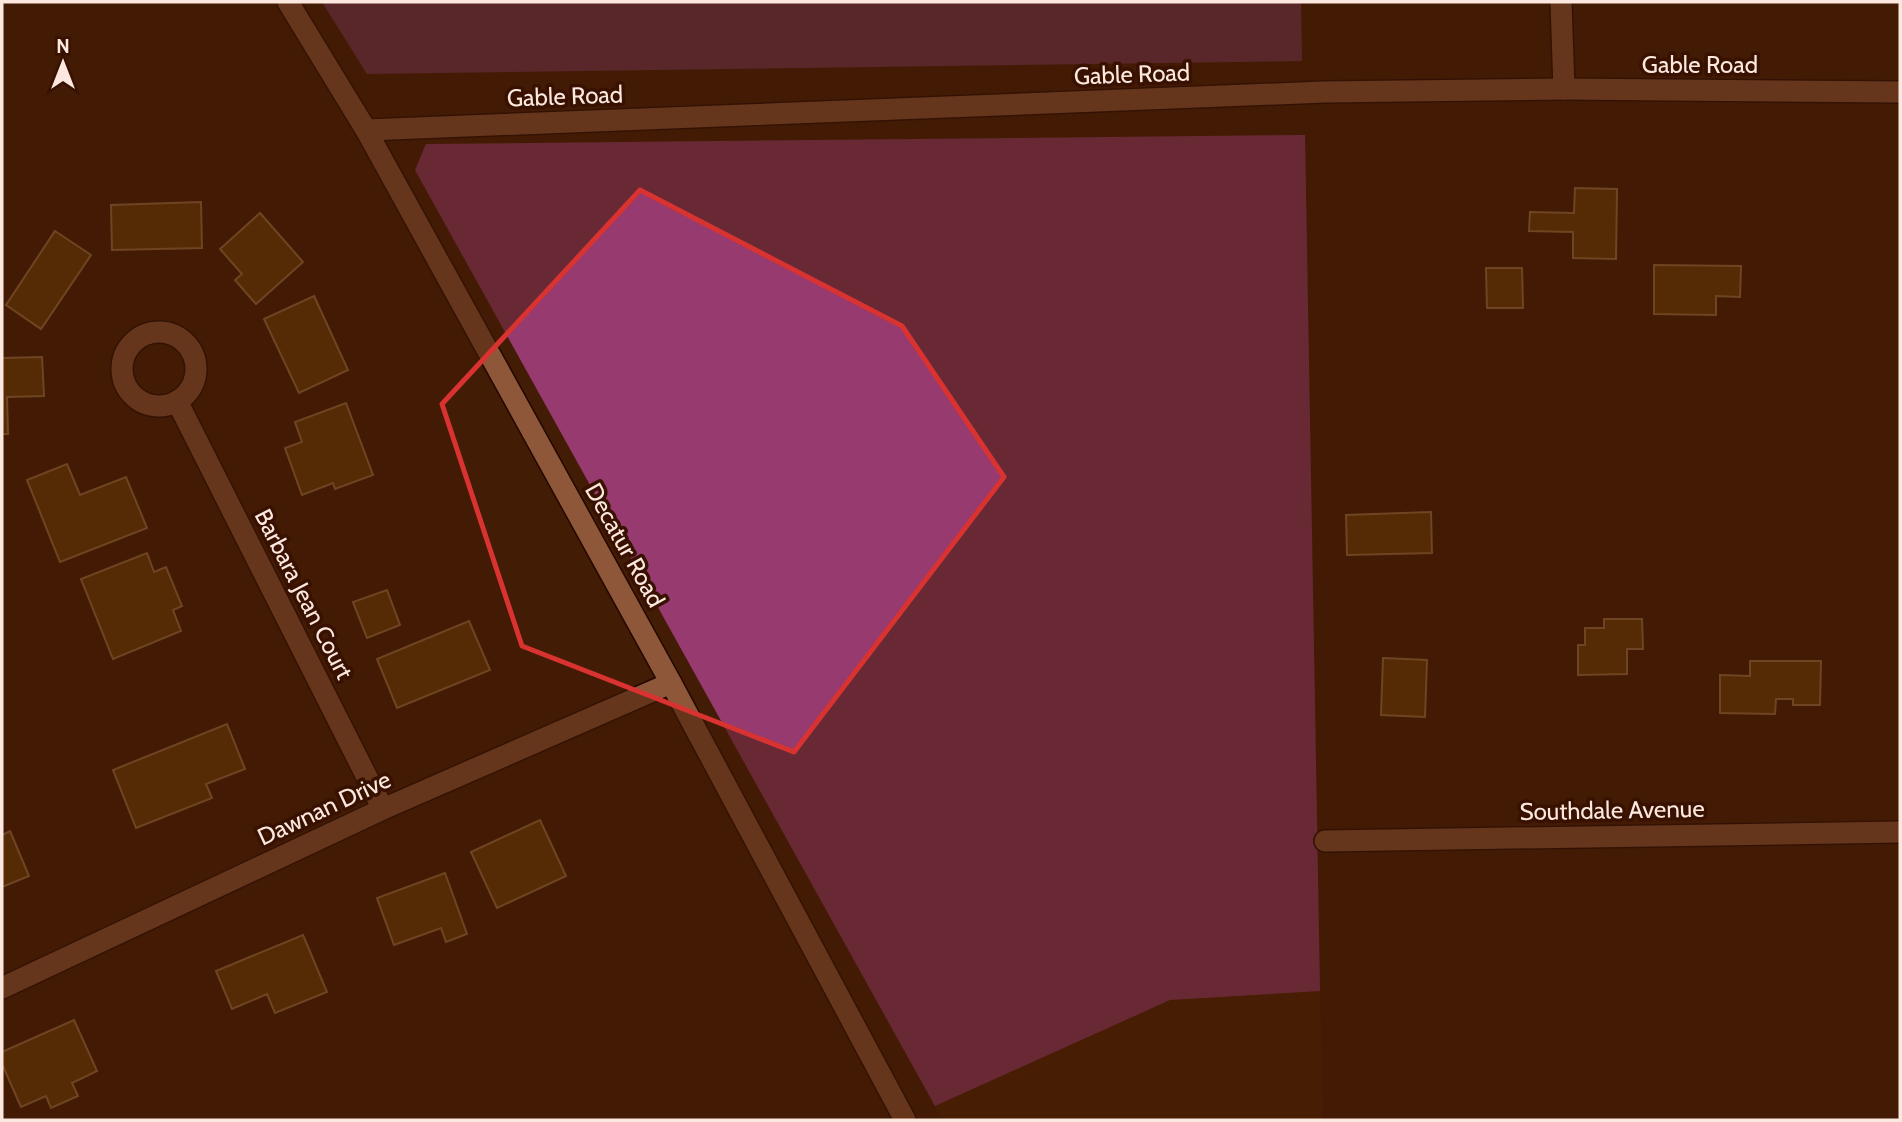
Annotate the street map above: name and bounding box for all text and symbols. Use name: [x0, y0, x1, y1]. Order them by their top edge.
north arrow: [28, 28, 98, 98]
text: N: [56, 35, 70, 58]
street label: Gable Road: [1642, 50, 1758, 79]
street label: Gable Road: [1073, 57, 1191, 91]
street label: Gable Road: [506, 79, 624, 113]
street label: Decatur Road: [579, 478, 671, 612]
street label: Barbara Jean Court: [249, 504, 359, 684]
street label: Dawnan Drive: [253, 765, 395, 851]
street label: Southdale Avenue: [1519, 794, 1705, 826]

